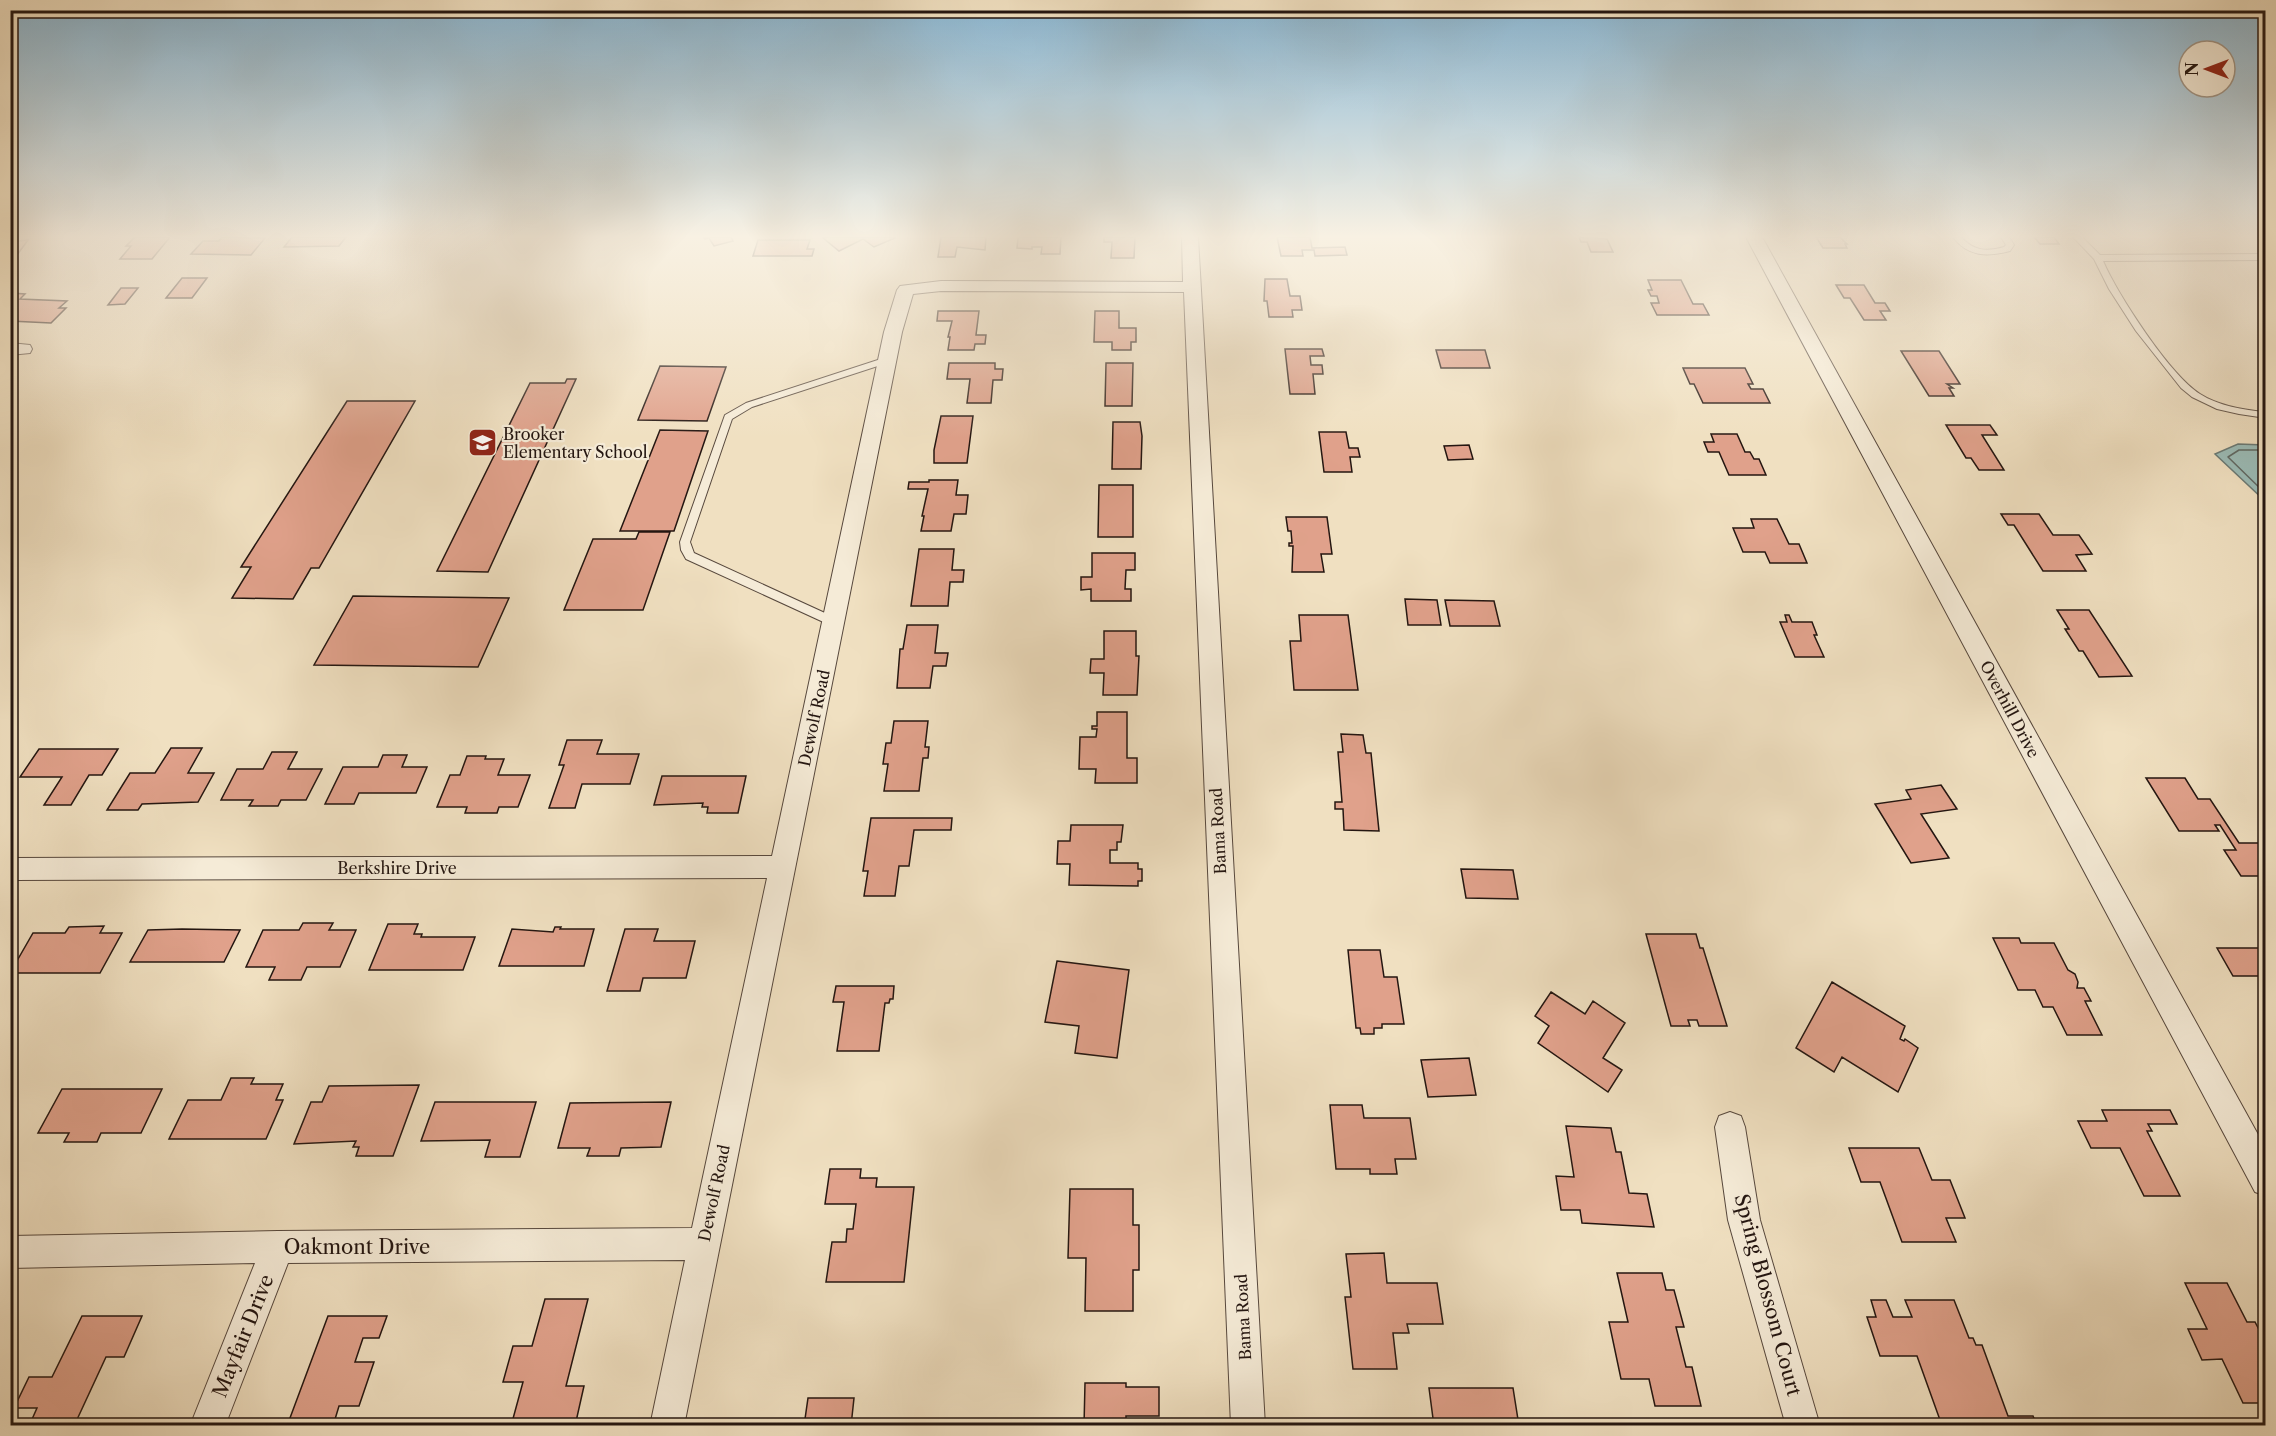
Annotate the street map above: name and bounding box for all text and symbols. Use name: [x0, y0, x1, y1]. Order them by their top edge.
north arrow: [2177, 39, 2237, 99]
text: N: [2182, 62, 2202, 76]
place label: Brooker Elementary School: [503, 424, 648, 462]
school or university icon: Brooker Elementary School: [466, 427, 498, 459]
street label: Overhill Drive: [1976, 657, 2044, 761]
street label: Dewolf Road: [794, 667, 834, 768]
street label: Bama Road: [1206, 787, 1230, 875]
street label: Berkshire Drive: [337, 858, 457, 878]
street label: Dewolf Road: [694, 1142, 734, 1243]
street label: Spring Blossom Court: [1729, 1191, 1807, 1399]
street label: Oakmont Drive: [284, 1235, 430, 1259]
street label: Mayfair Drive: [207, 1271, 279, 1401]
street label: Bama Road: [1231, 1273, 1255, 1361]

